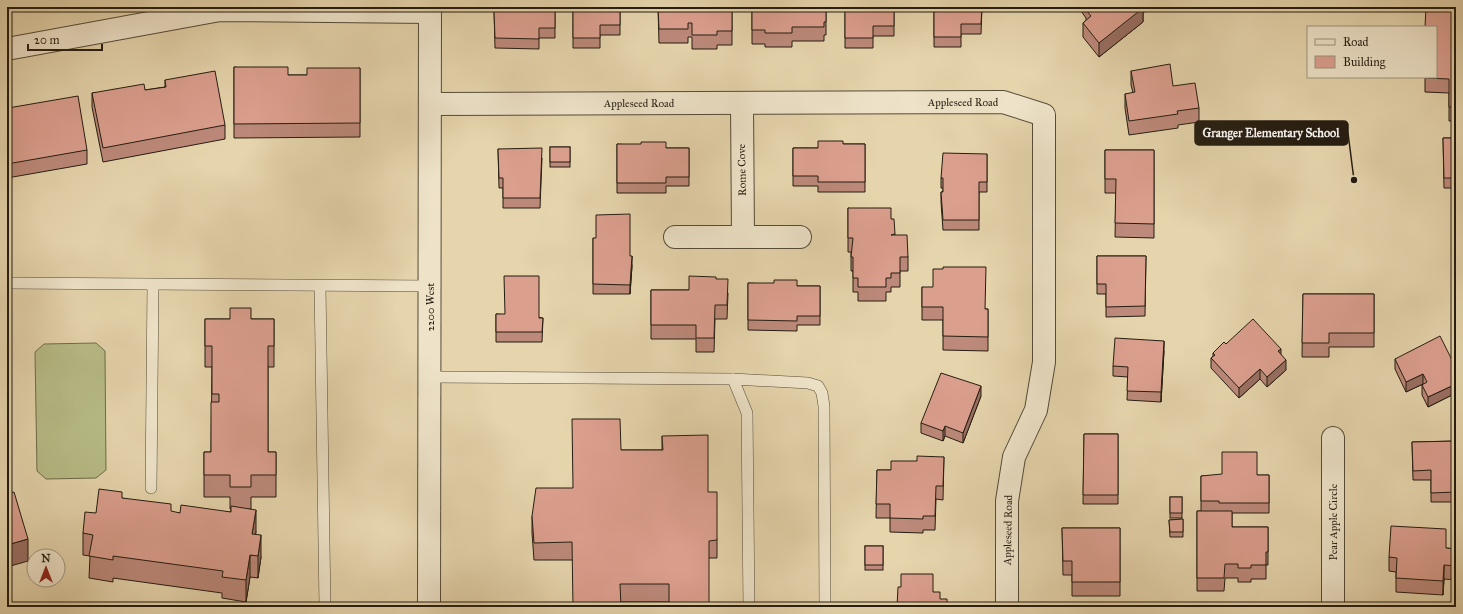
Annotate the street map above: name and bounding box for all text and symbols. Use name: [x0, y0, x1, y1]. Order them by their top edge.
scale bar: [28, 26, 102, 52]
legend: [1307, 26, 1437, 78]
text: 20 m: [34, 33, 60, 47]
text: Road: [1343, 35, 1369, 49]
text: Building: [1343, 55, 1386, 70]
street label: Appleseed Road: [927, 96, 999, 109]
street label: Appleseed Road: [603, 97, 675, 110]
callout: Granger Elementary School: [1195, 121, 1348, 145]
text: Granger Elementary School: [1203, 126, 1340, 141]
street label: Rome Cove: [735, 143, 749, 196]
street label: 2200 West: [424, 283, 437, 331]
street label: Pear Apple Circle: [1327, 483, 1340, 560]
street label: Appleseed Road: [1001, 494, 1015, 566]
north arrow: [26, 548, 66, 588]
text: N: [41, 552, 51, 565]

